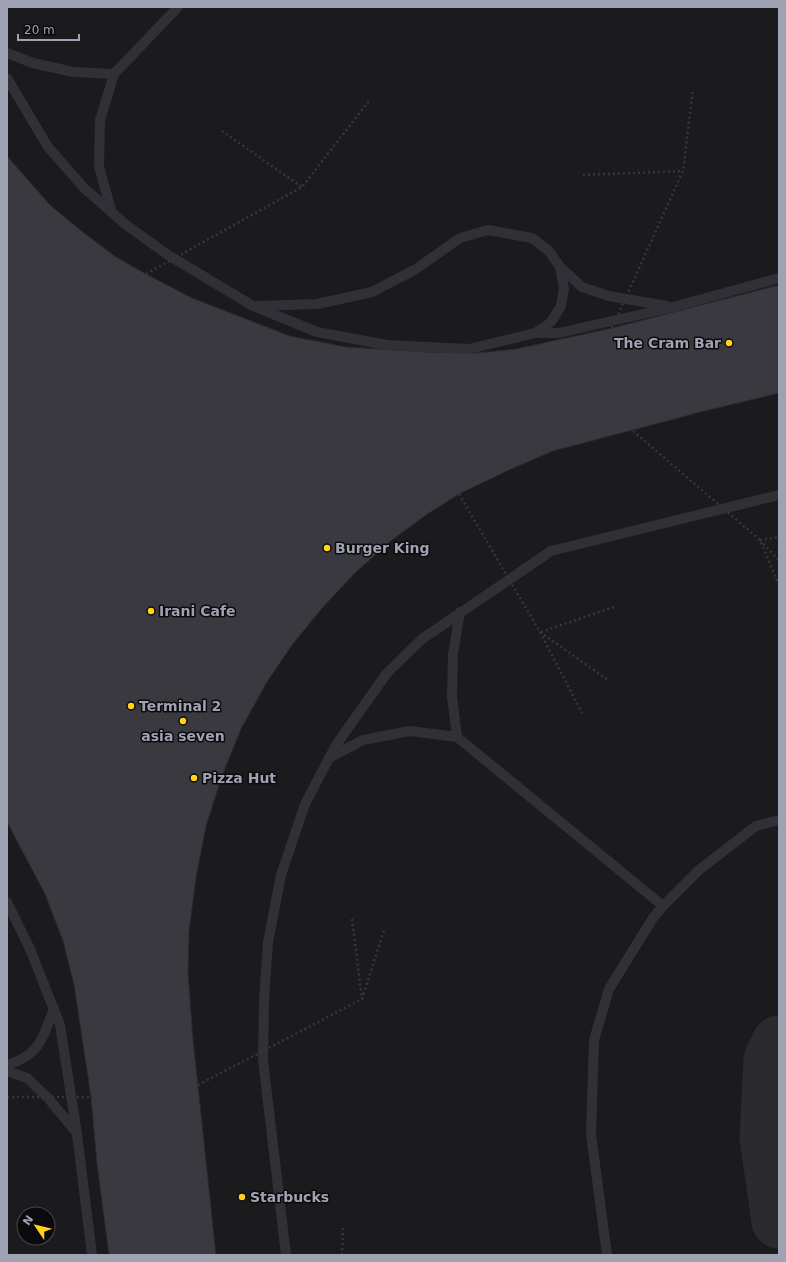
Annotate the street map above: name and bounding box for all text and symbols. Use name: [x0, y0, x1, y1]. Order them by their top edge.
scale bar: [18, 16, 79, 42]
text: 20 m: [24, 23, 55, 37]
place label: The Cram Bar: [614, 335, 721, 351]
marker: The Cram Bar: [724, 338, 734, 348]
place label: Burger King: [335, 540, 429, 556]
marker: Burger King: [322, 543, 332, 553]
place label: Irani Cafe: [159, 603, 236, 619]
marker: Irani Cafe: [146, 606, 156, 616]
place label: Terminal 2: [139, 698, 221, 714]
marker: Terminal 2: [126, 701, 136, 711]
marker: asia seven: [178, 716, 188, 726]
place label: asia seven: [141, 728, 225, 744]
place label: Pizza Hut: [202, 770, 276, 786]
marker: Pizza Hut: [189, 773, 199, 783]
place label: Starbucks: [250, 1189, 329, 1205]
marker: Starbucks: [237, 1192, 247, 1202]
north arrow: [16, 1206, 56, 1246]
text: N: [20, 1213, 36, 1228]

